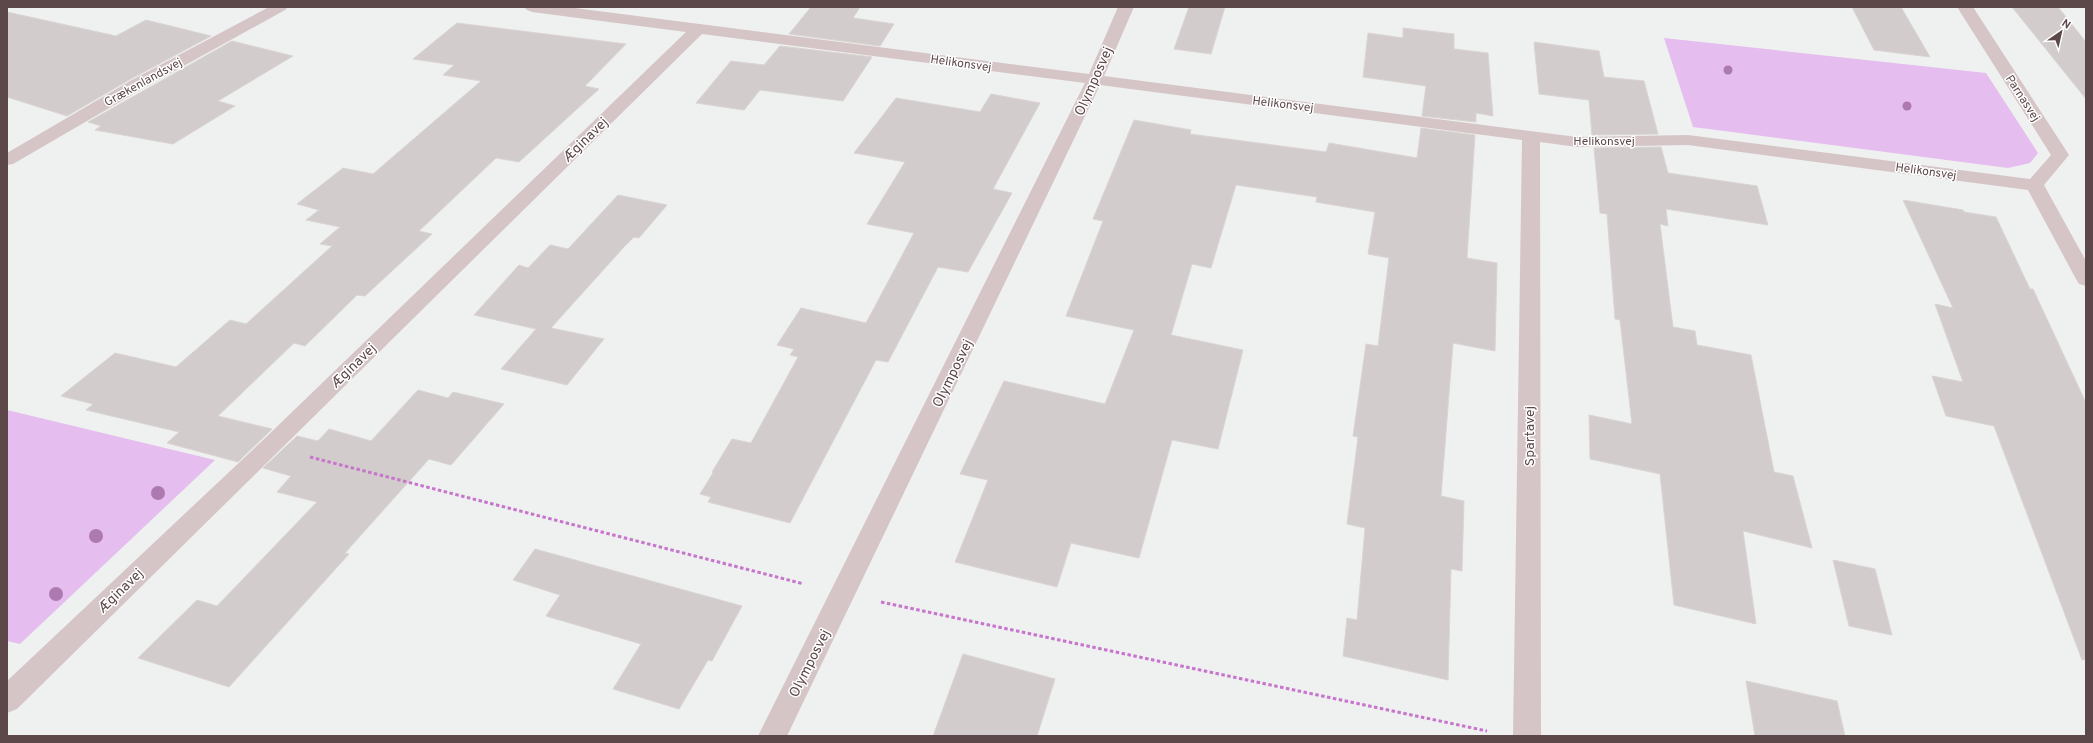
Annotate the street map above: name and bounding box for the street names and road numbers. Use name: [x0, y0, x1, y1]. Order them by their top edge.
street label: Olymposvej: [1072, 44, 1117, 119]
street label: Helikonsvej: [929, 52, 992, 76]
street label: Grækenlandsvej: [102, 55, 185, 111]
street label: Parnasvej: [2001, 72, 2043, 125]
street label: Helikonsvej: [1251, 93, 1314, 117]
street label: Æginavej: [559, 114, 612, 167]
street label: Helikonsvej: [1573, 134, 1635, 150]
street label: Helikonsvej: [1894, 160, 1957, 184]
street label: Olymposvej: [930, 337, 977, 411]
street label: Æginavej: [327, 340, 380, 393]
street label: Spartavej: [1522, 406, 1539, 466]
street label: Æginavej: [94, 565, 147, 618]
street label: Olymposvej: [786, 627, 835, 700]

